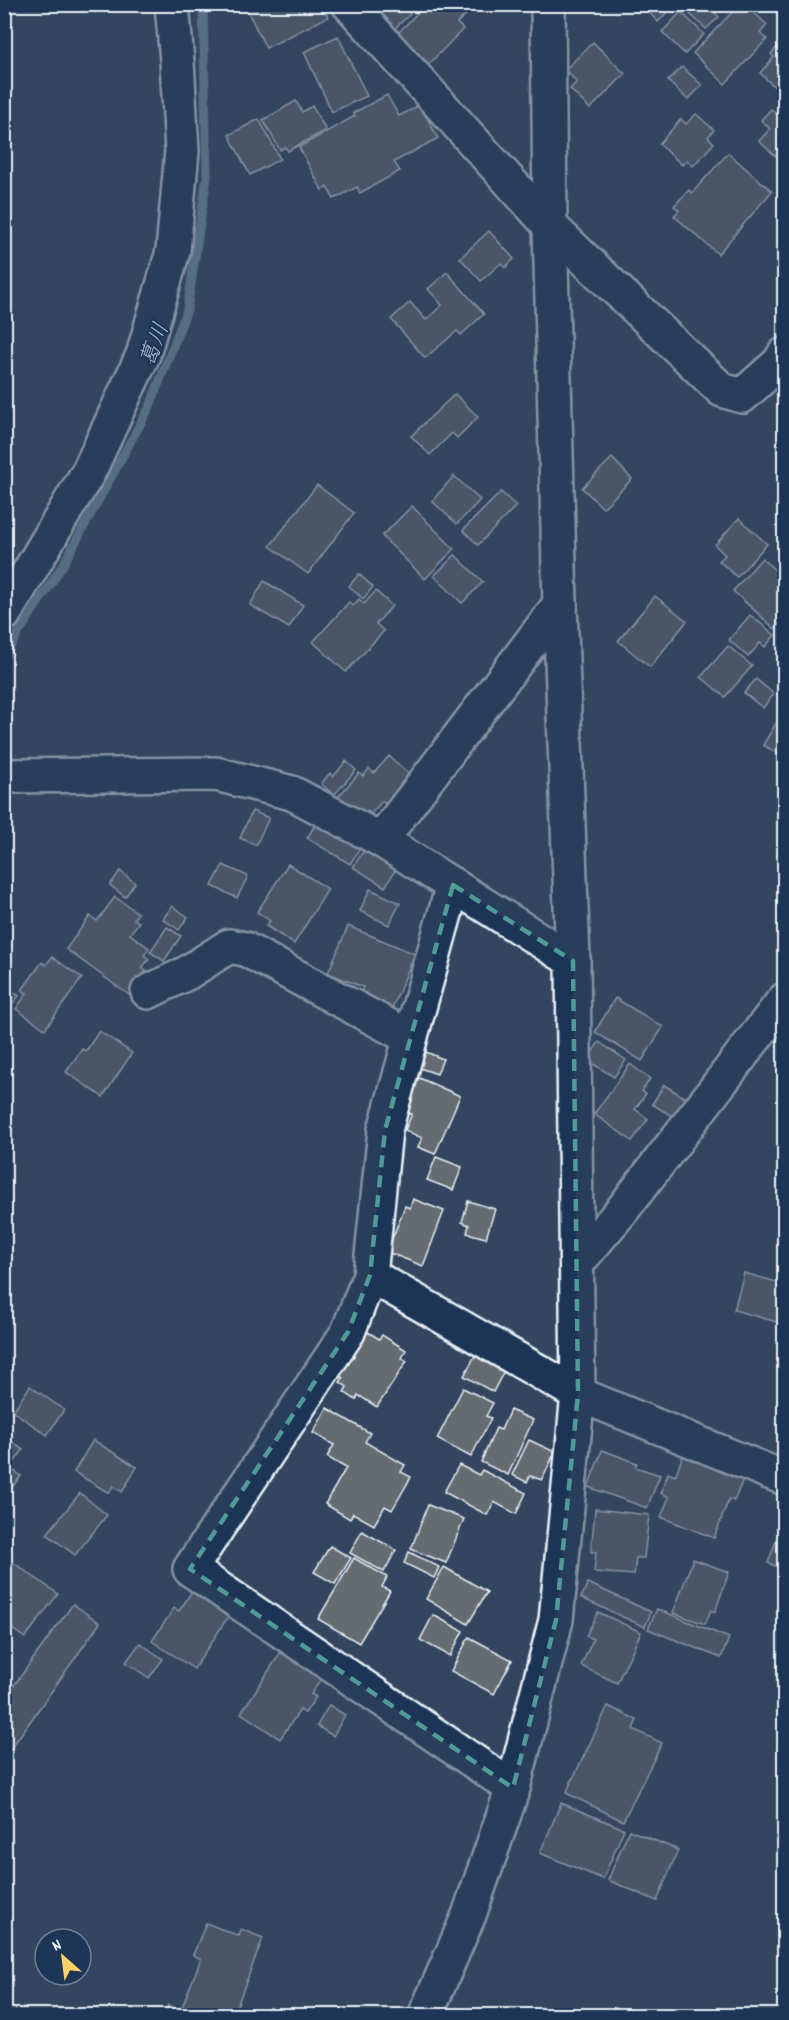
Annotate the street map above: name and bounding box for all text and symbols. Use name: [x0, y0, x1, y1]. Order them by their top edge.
water label: 葛川: [134, 319, 179, 371]
north arrow: [33, 1927, 93, 1987]
text: N: [48, 1934, 66, 1958]

